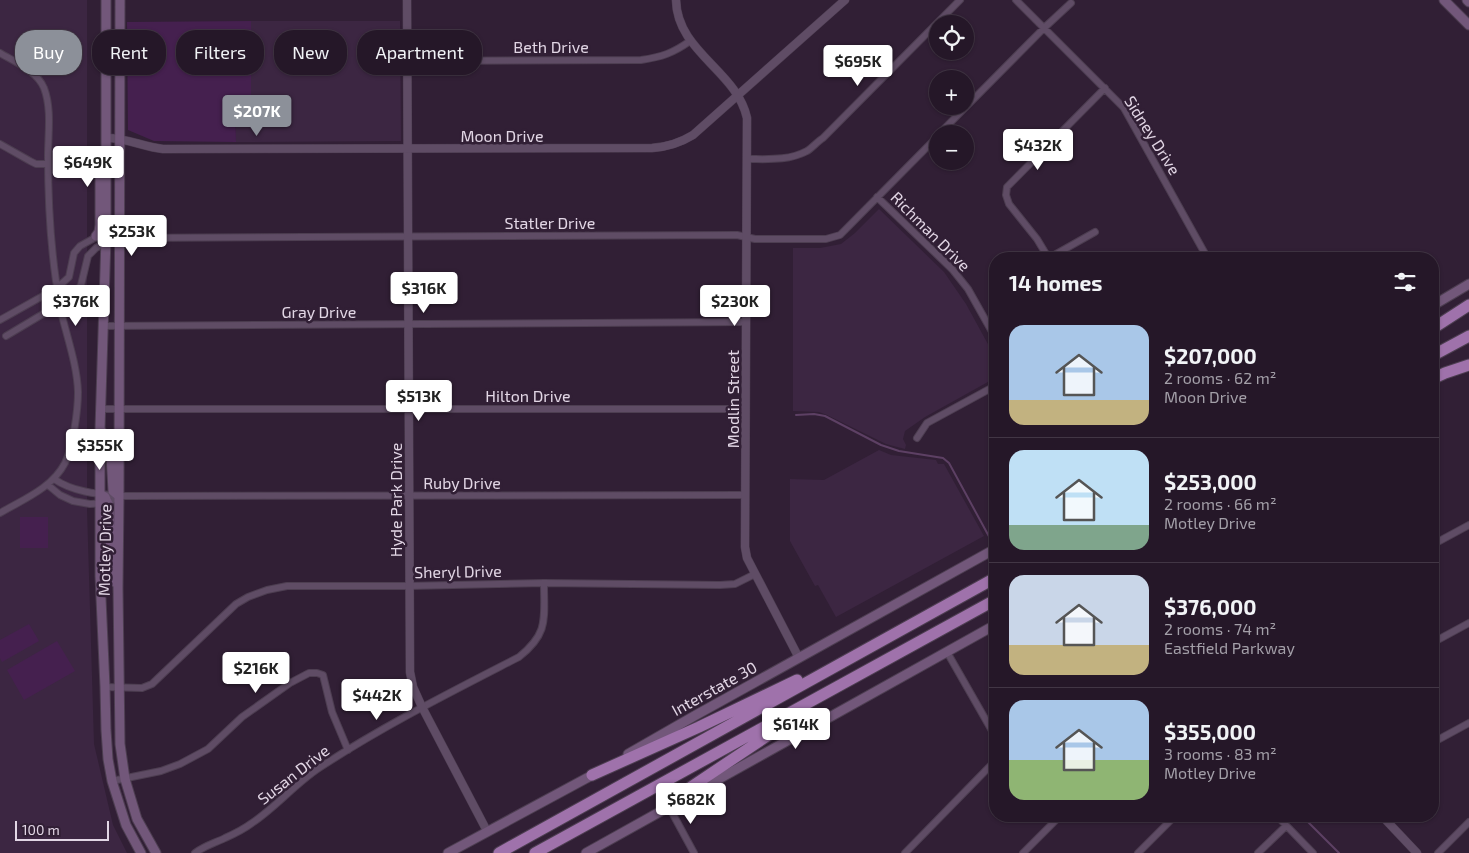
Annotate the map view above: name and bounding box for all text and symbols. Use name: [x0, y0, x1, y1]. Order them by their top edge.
map controls: [929, 15, 974, 170]
button: locate: [929, 15, 974, 60]
chip: Buy: [15, 30, 82, 75]
chip: Rent: [92, 30, 166, 75]
chip: Filters: [176, 30, 264, 75]
chip: New: [274, 30, 347, 75]
chip: Apartment: [357, 30, 482, 75]
street label: Beth Drive: [513, 37, 589, 56]
pin: $695K: [823, 44, 893, 87]
text: $695K: [834, 51, 882, 70]
button: +: [929, 70, 974, 115]
street label: Sidney Drive: [1121, 92, 1185, 178]
pin: $207K: [222, 94, 292, 137]
text: $207K: [233, 101, 281, 120]
button: −: [929, 125, 974, 170]
street label: Moon Drive: [460, 126, 544, 145]
pin: $432K: [1003, 128, 1073, 171]
text: $432K: [1014, 135, 1062, 154]
pin: $649K: [53, 146, 123, 188]
text: $649K: [64, 152, 112, 171]
street label: Richman Drive: [887, 187, 975, 275]
street label: Statler Drive: [505, 213, 595, 232]
pin: $253K: [97, 214, 167, 257]
text: $253K: [109, 221, 155, 240]
icon: filters: [1391, 268, 1419, 296]
text: 14 homes: [1009, 270, 1103, 295]
pin: $316K: [389, 272, 459, 314]
text: $316K: [402, 278, 446, 297]
pin: $376K: [41, 284, 111, 327]
pin: $230K: [700, 284, 770, 327]
text: $376K: [53, 291, 99, 310]
text: $230K: [711, 291, 759, 310]
street label: Gray Drive: [282, 302, 356, 321]
text: $207,000: [1164, 343, 1257, 368]
icon: home: [1049, 345, 1109, 405]
street label: Modlin Street: [723, 350, 742, 448]
text: 2 rooms · 62 m²: [1164, 368, 1276, 387]
pin: $513K: [384, 380, 454, 422]
text: $513K: [397, 386, 441, 405]
street label: Hilton Drive: [485, 386, 571, 405]
text: Moon Drive: [1164, 387, 1247, 406]
pin: $355K: [65, 428, 135, 471]
text: $355K: [77, 435, 123, 454]
street label: Hyde Park Drive: [386, 443, 405, 557]
text: $253,000: [1164, 469, 1257, 494]
icon: home: [1049, 470, 1109, 530]
street label: Ruby Drive: [423, 473, 501, 492]
text: 2 rooms · 66 m²: [1164, 494, 1277, 513]
street label: Motley Drive: [94, 504, 114, 596]
text: Motley Drive: [1164, 513, 1256, 532]
street label: Sheryl Drive: [414, 561, 502, 581]
text: $376,000: [1164, 594, 1256, 619]
icon: home: [1049, 595, 1109, 655]
text: 2 rooms · 74 m²: [1164, 619, 1276, 638]
text: Eastfield Parkway: [1164, 638, 1295, 657]
pin: $216K: [221, 652, 291, 694]
street label: Interstate 30: [668, 657, 760, 719]
text: $216K: [233, 658, 279, 677]
pin: $442K: [342, 678, 412, 721]
text: $442K: [352, 685, 402, 704]
pin: $614K: [761, 708, 831, 750]
text: $614K: [773, 714, 819, 733]
text: $355,000: [1164, 719, 1256, 744]
icon: home: [1049, 720, 1109, 780]
street label: Susan Drive: [253, 740, 333, 808]
text: 3 rooms · 83 m²: [1164, 744, 1277, 763]
text: Motley Drive: [1164, 763, 1256, 782]
pin: $682K: [656, 782, 726, 825]
text: $682K: [667, 789, 715, 808]
scale bar: [15, 818, 109, 841]
text: 100 m: [22, 821, 60, 838]

